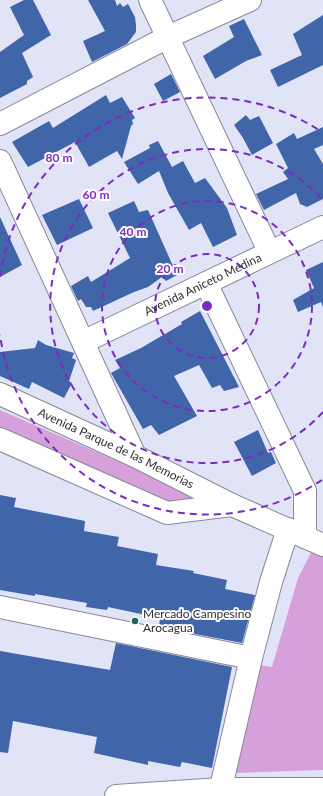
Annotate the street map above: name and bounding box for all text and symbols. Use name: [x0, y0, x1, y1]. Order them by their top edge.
text: 80 m: [46, 150, 72, 165]
text: 60 m: [83, 187, 109, 202]
text: 40 m: [120, 224, 146, 239]
street label: Avenida Aniceto Medina: [142, 250, 264, 319]
text: 20 m: [157, 261, 183, 276]
centre of rings: [200, 299, 214, 313]
street label: Avenida Parque de las Memorias: [36, 404, 197, 492]
place label: Mercado Campesino Arocagua: [143, 606, 251, 635]
marker: Mercado Campesino Arocagua: [130, 616, 140, 626]

